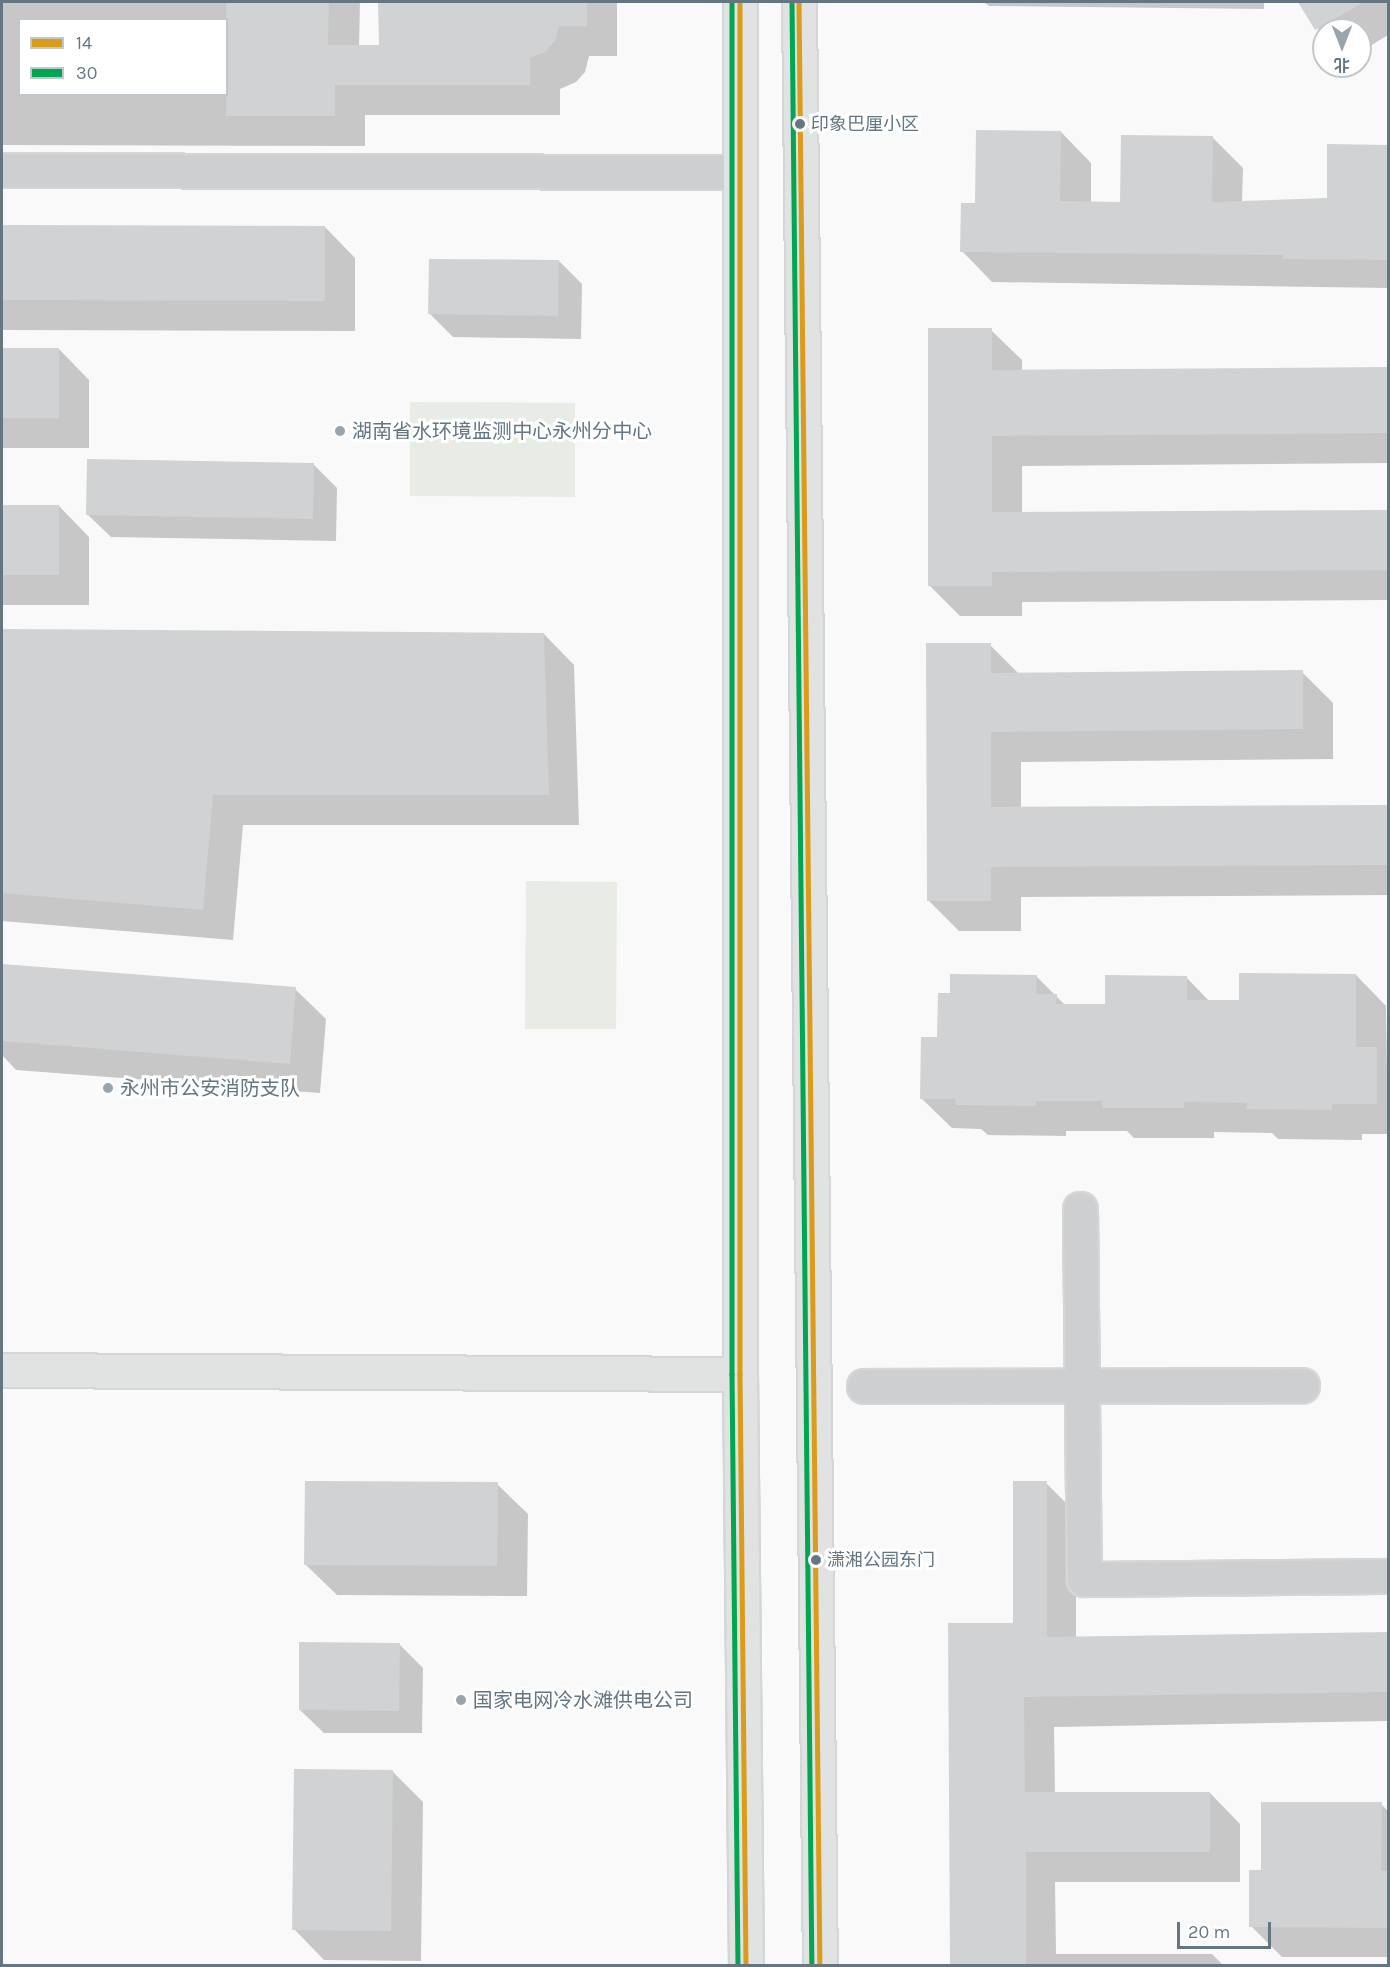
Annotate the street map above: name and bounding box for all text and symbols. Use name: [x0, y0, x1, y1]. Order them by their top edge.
legend: [18, 18, 228, 96]
north arrow: [1312, 18, 1372, 78]
text: 14: [76, 32, 92, 54]
text: 北: [1334, 55, 1350, 74]
text: 30: [76, 62, 97, 84]
place label: 印象巴厘小区: [811, 113, 919, 135]
marker: 印象巴厘小区: [794, 118, 806, 130]
place label: 湖南省水环境监测中心永州分中心: [352, 419, 652, 443]
marker: 湖南省水环境监测中心永州分中心: [333, 424, 347, 438]
place label: 永州市公安消防支队: [120, 1076, 300, 1100]
marker: 永州市公安消防支队: [101, 1081, 115, 1095]
place label: 潇湘公园东门: [827, 1549, 935, 1571]
marker: 潇湘公园东门: [810, 1554, 822, 1566]
place label: 国家电网冷水滩供电公司: [473, 1688, 693, 1712]
marker: 国家电网冷水滩供电公司: [454, 1693, 468, 1707]
scale bar: [1180, 1910, 1274, 1948]
text: 20 m: [1188, 1921, 1230, 1943]

